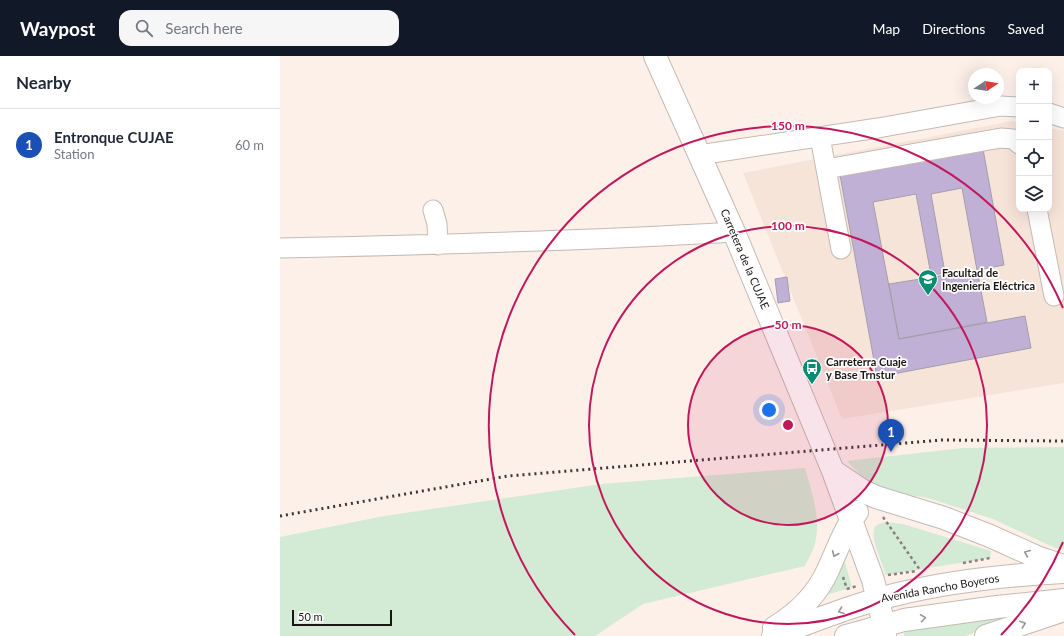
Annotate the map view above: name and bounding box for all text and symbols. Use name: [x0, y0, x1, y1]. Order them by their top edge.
search box: [119, 10, 399, 46]
text: Waypost: [20, 17, 95, 40]
icon: search: [133, 17, 155, 39]
text: Search here: [165, 19, 243, 37]
text: Map: [873, 20, 900, 37]
text: Directions: [922, 20, 985, 37]
text: Saved: [1007, 20, 1044, 37]
north arrow: [968, 68, 1004, 104]
map controls: [1016, 68, 1052, 212]
button: +: [1016, 68, 1052, 104]
text: Nearby: [16, 72, 71, 93]
button: −: [1016, 104, 1052, 140]
text: 150 m: [771, 118, 805, 133]
text: Entronque CUJAE: [54, 128, 174, 146]
text: 1: [25, 137, 33, 153]
text: 60 m: [235, 137, 264, 153]
button: locate: [1016, 140, 1052, 176]
text: Station: [54, 146, 94, 162]
button: layers: [1016, 176, 1052, 212]
street label: Carretera de la CUJAE: [718, 207, 772, 311]
text: 100 m: [771, 218, 805, 233]
place label: Facultad de Ingeniería Eléctrica: [942, 266, 1035, 292]
school or university icon: Facultad de Ingeniería Eléctrica: [917, 268, 939, 296]
text: 50 m: [775, 317, 801, 332]
place label: Carreterra Cuaje y Base Trnstur: [826, 355, 907, 381]
bus stop icon: Carreterra Cuaje y Base Trnstur: [801, 357, 823, 385]
your location: [759, 400, 779, 420]
centre of rings: [781, 418, 795, 432]
pin: 1: [878, 419, 904, 452]
one-way arrow: [832, 550, 840, 558]
one-way arrow: [1024, 550, 1032, 558]
street label: Avenida Rancho Boyeros: [880, 571, 1000, 604]
one-way arrow: [838, 607, 845, 615]
scale bar: [292, 608, 392, 627]
text: 50 m: [298, 610, 323, 623]
one-way arrow: [920, 614, 926, 623]
one-way arrow: [1020, 620, 1027, 629]

